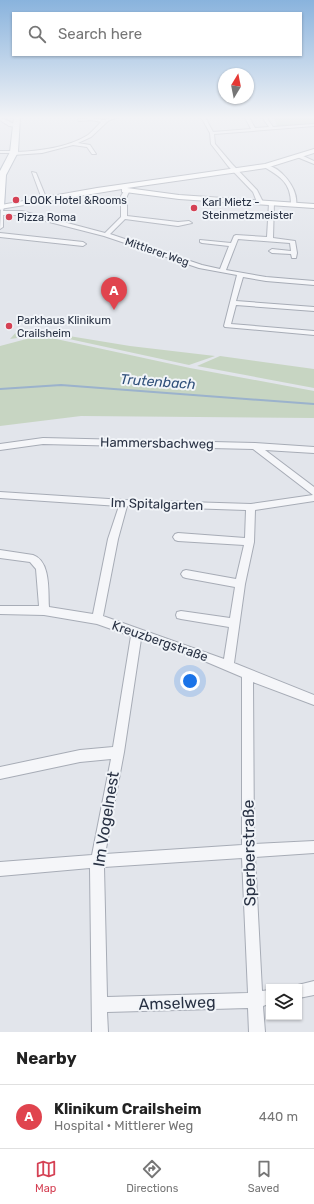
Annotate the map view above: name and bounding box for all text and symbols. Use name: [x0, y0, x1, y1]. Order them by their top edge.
search box: [12, 12, 302, 56]
icon: search: [26, 23, 48, 45]
text: Search here: [58, 25, 142, 43]
north arrow: [218, 68, 254, 104]
place label: LOOK Hotel &Rooms: [24, 194, 127, 207]
marker: LOOK Hotel &Rooms: [11, 195, 21, 205]
place label: Karl Mietz - Steinmetzmeister: [202, 196, 294, 222]
marker: Karl Mietz - Steinmetzmeister: [189, 203, 199, 213]
place label: Pizza Roma: [17, 211, 76, 224]
marker: Pizza Roma: [4, 212, 14, 222]
street label: Mittlerer Weg: [123, 235, 191, 269]
pin: A: [101, 277, 127, 310]
place label: Parkhaus Klinikum Crailsheim: [17, 314, 111, 340]
marker: Parkhaus Klinikum Crailsheim: [4, 321, 14, 331]
water label: Trutenbach: [120, 371, 196, 393]
street label: Hammersbachweg: [100, 435, 214, 452]
street label: Im Spitalgarten: [110, 495, 204, 514]
street label: Kreuzbergstraße: [110, 618, 210, 665]
your location: [180, 671, 200, 691]
street label: Im Vogelnest: [89, 770, 123, 868]
street label: Sperberstraße: [239, 799, 259, 906]
map controls: [266, 984, 302, 1020]
button: layers: [266, 984, 302, 1020]
street label: Amselweg: [138, 992, 216, 1014]
text: Nearby: [16, 1048, 77, 1068]
text: Klinikum Crailsheim: [54, 1100, 201, 1118]
text: A: [24, 1109, 34, 1124]
text: 440 m: [259, 1109, 298, 1124]
text: Hospital · Mittlerer Weg: [54, 1118, 193, 1133]
tab: Map: [35, 1158, 57, 1195]
tab: Directions: [126, 1158, 178, 1195]
tab: Saved: [248, 1158, 279, 1195]

